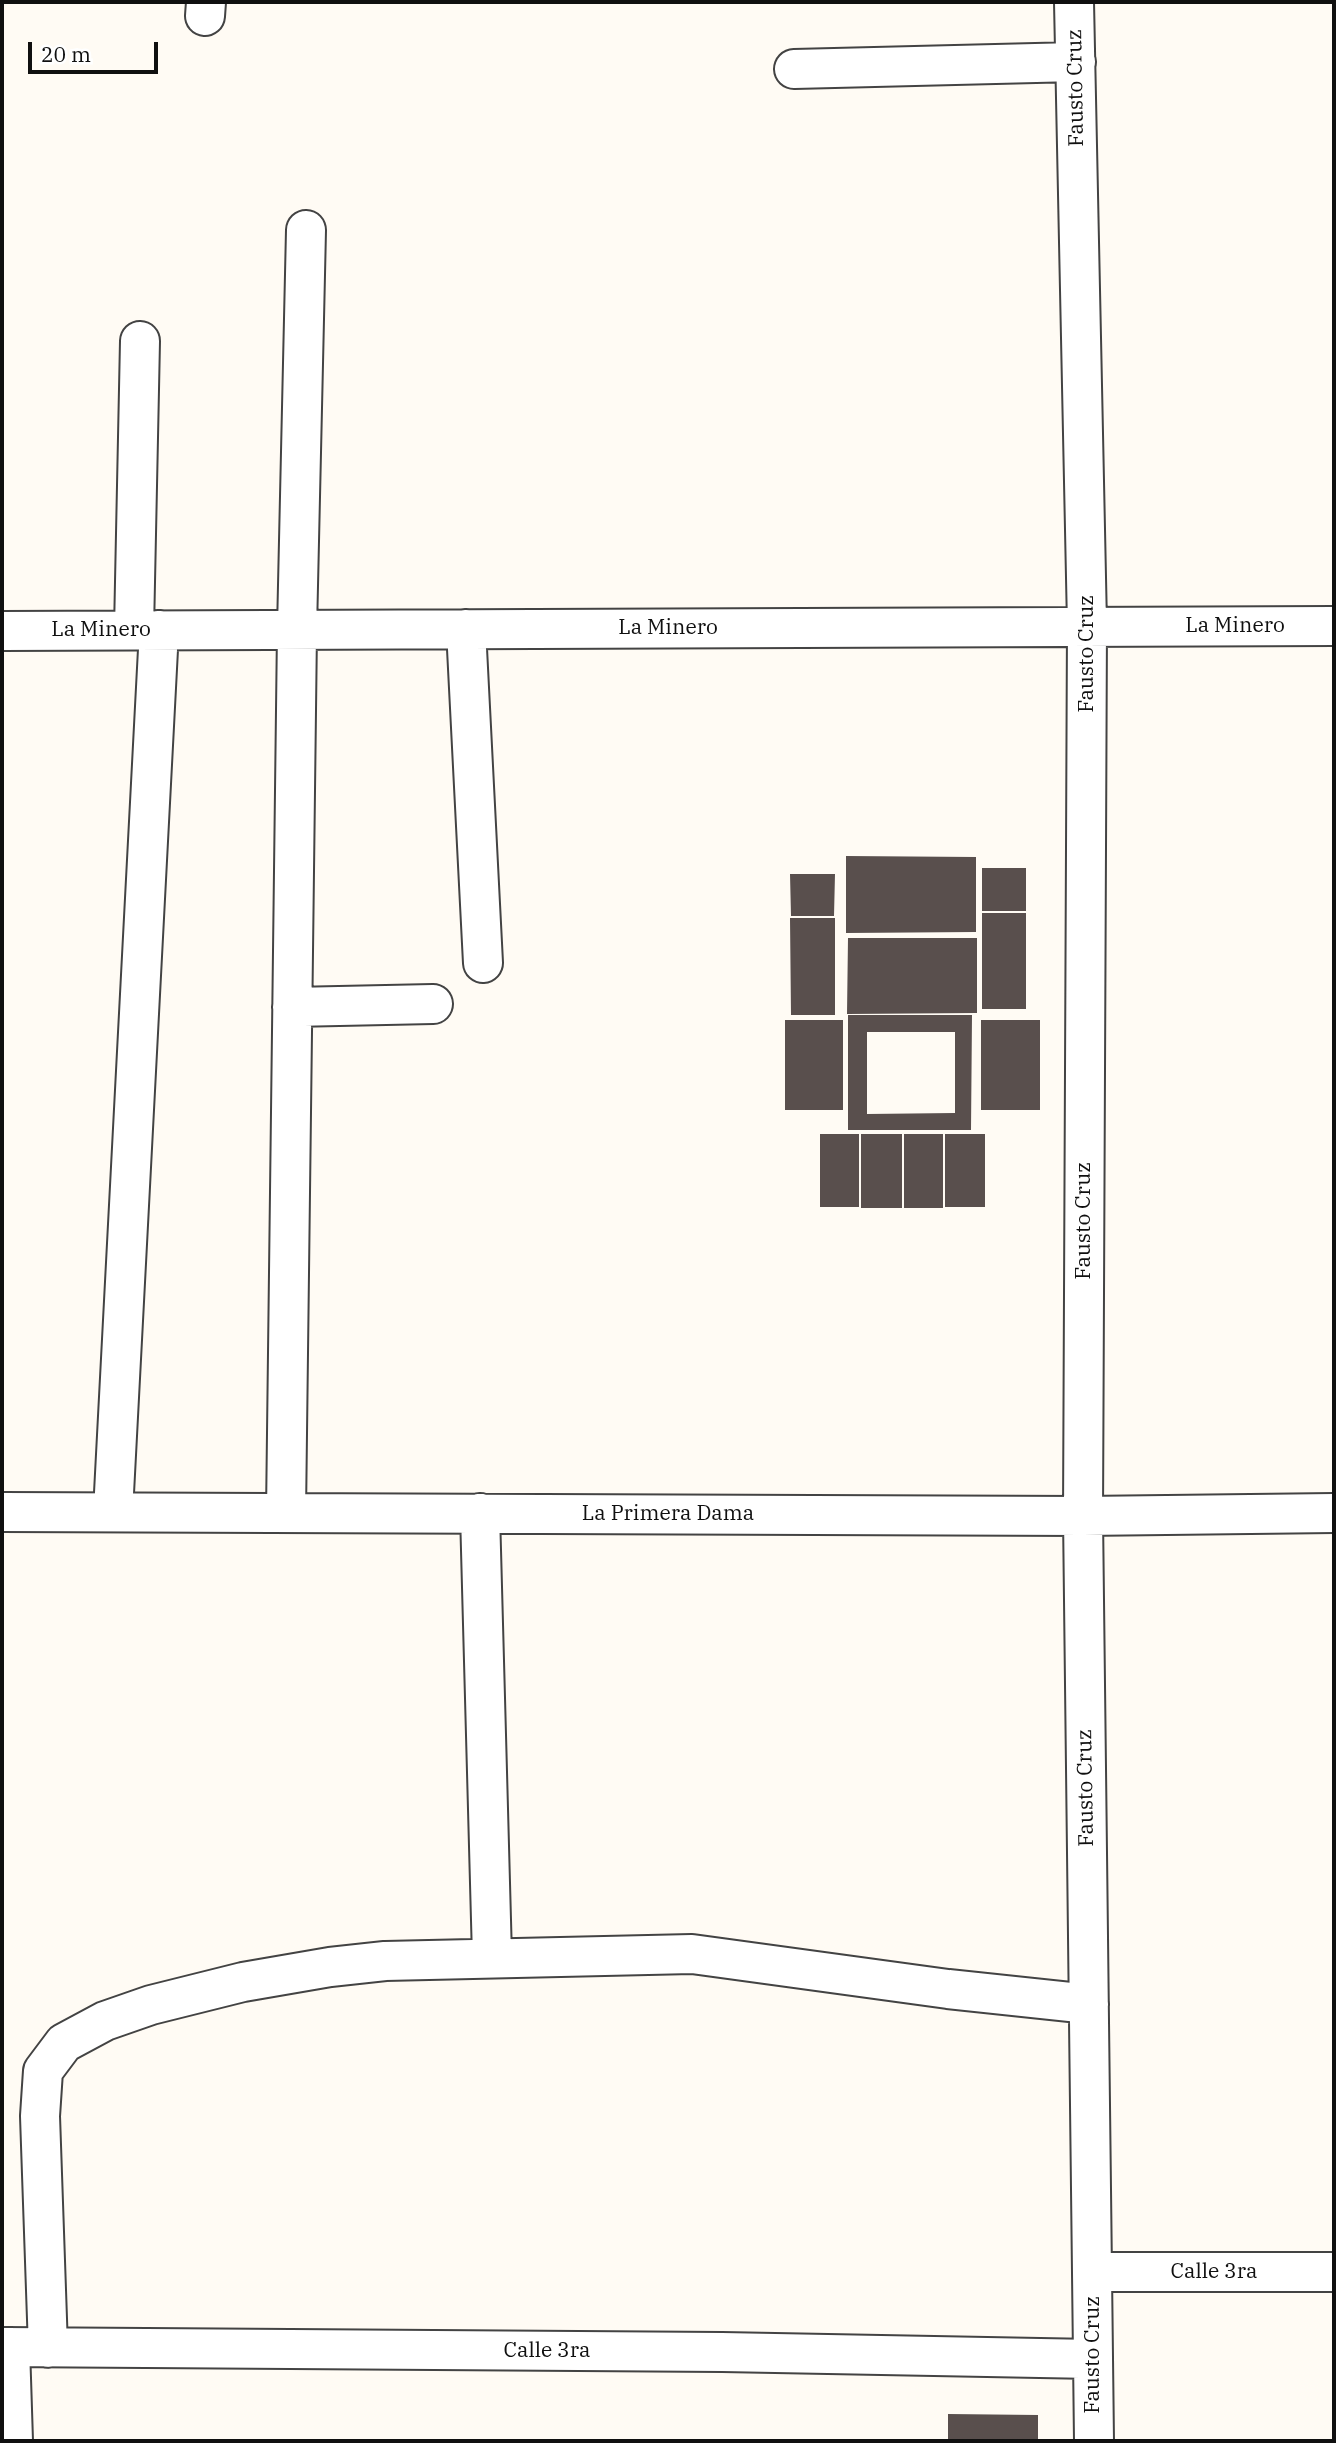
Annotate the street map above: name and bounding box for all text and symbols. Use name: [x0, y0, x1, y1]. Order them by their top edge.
scale bar: [32, 28, 161, 72]
street label: Fausto Cruz: [1062, 29, 1090, 147]
text: 20 m: [41, 40, 91, 68]
street label: Fausto Cruz: [1074, 595, 1100, 713]
street label: La Minero: [1185, 613, 1285, 639]
street label: La Minero: [618, 615, 718, 641]
street label: La Minero: [51, 617, 151, 643]
street label: Fausto Cruz: [1071, 1162, 1097, 1280]
street label: La Primera Dama: [582, 1501, 754, 1527]
street label: Fausto Cruz: [1072, 1729, 1100, 1847]
street label: Calle 3ra: [1171, 2259, 1257, 2285]
street label: Fausto Cruz: [1080, 2296, 1106, 2414]
street label: Calle 3ra: [504, 2338, 590, 2364]

